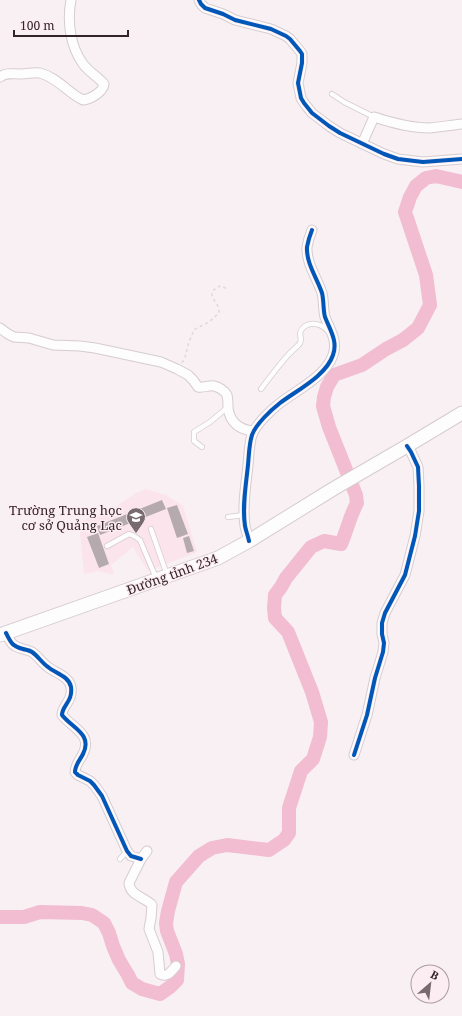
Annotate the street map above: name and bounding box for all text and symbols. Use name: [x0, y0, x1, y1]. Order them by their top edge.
scale bar: [14, 12, 128, 38]
text: 100 m: [20, 17, 55, 34]
place label: Trường Trung học cơ sở Quảng Lạc: [9, 501, 122, 534]
school or university icon: Trường Trung học cơ sở Quảng Lạc: [125, 506, 147, 534]
street label: Đường tỉnh 234: [124, 549, 221, 599]
north arrow: [410, 964, 450, 1004]
text: B: [428, 966, 442, 983]

